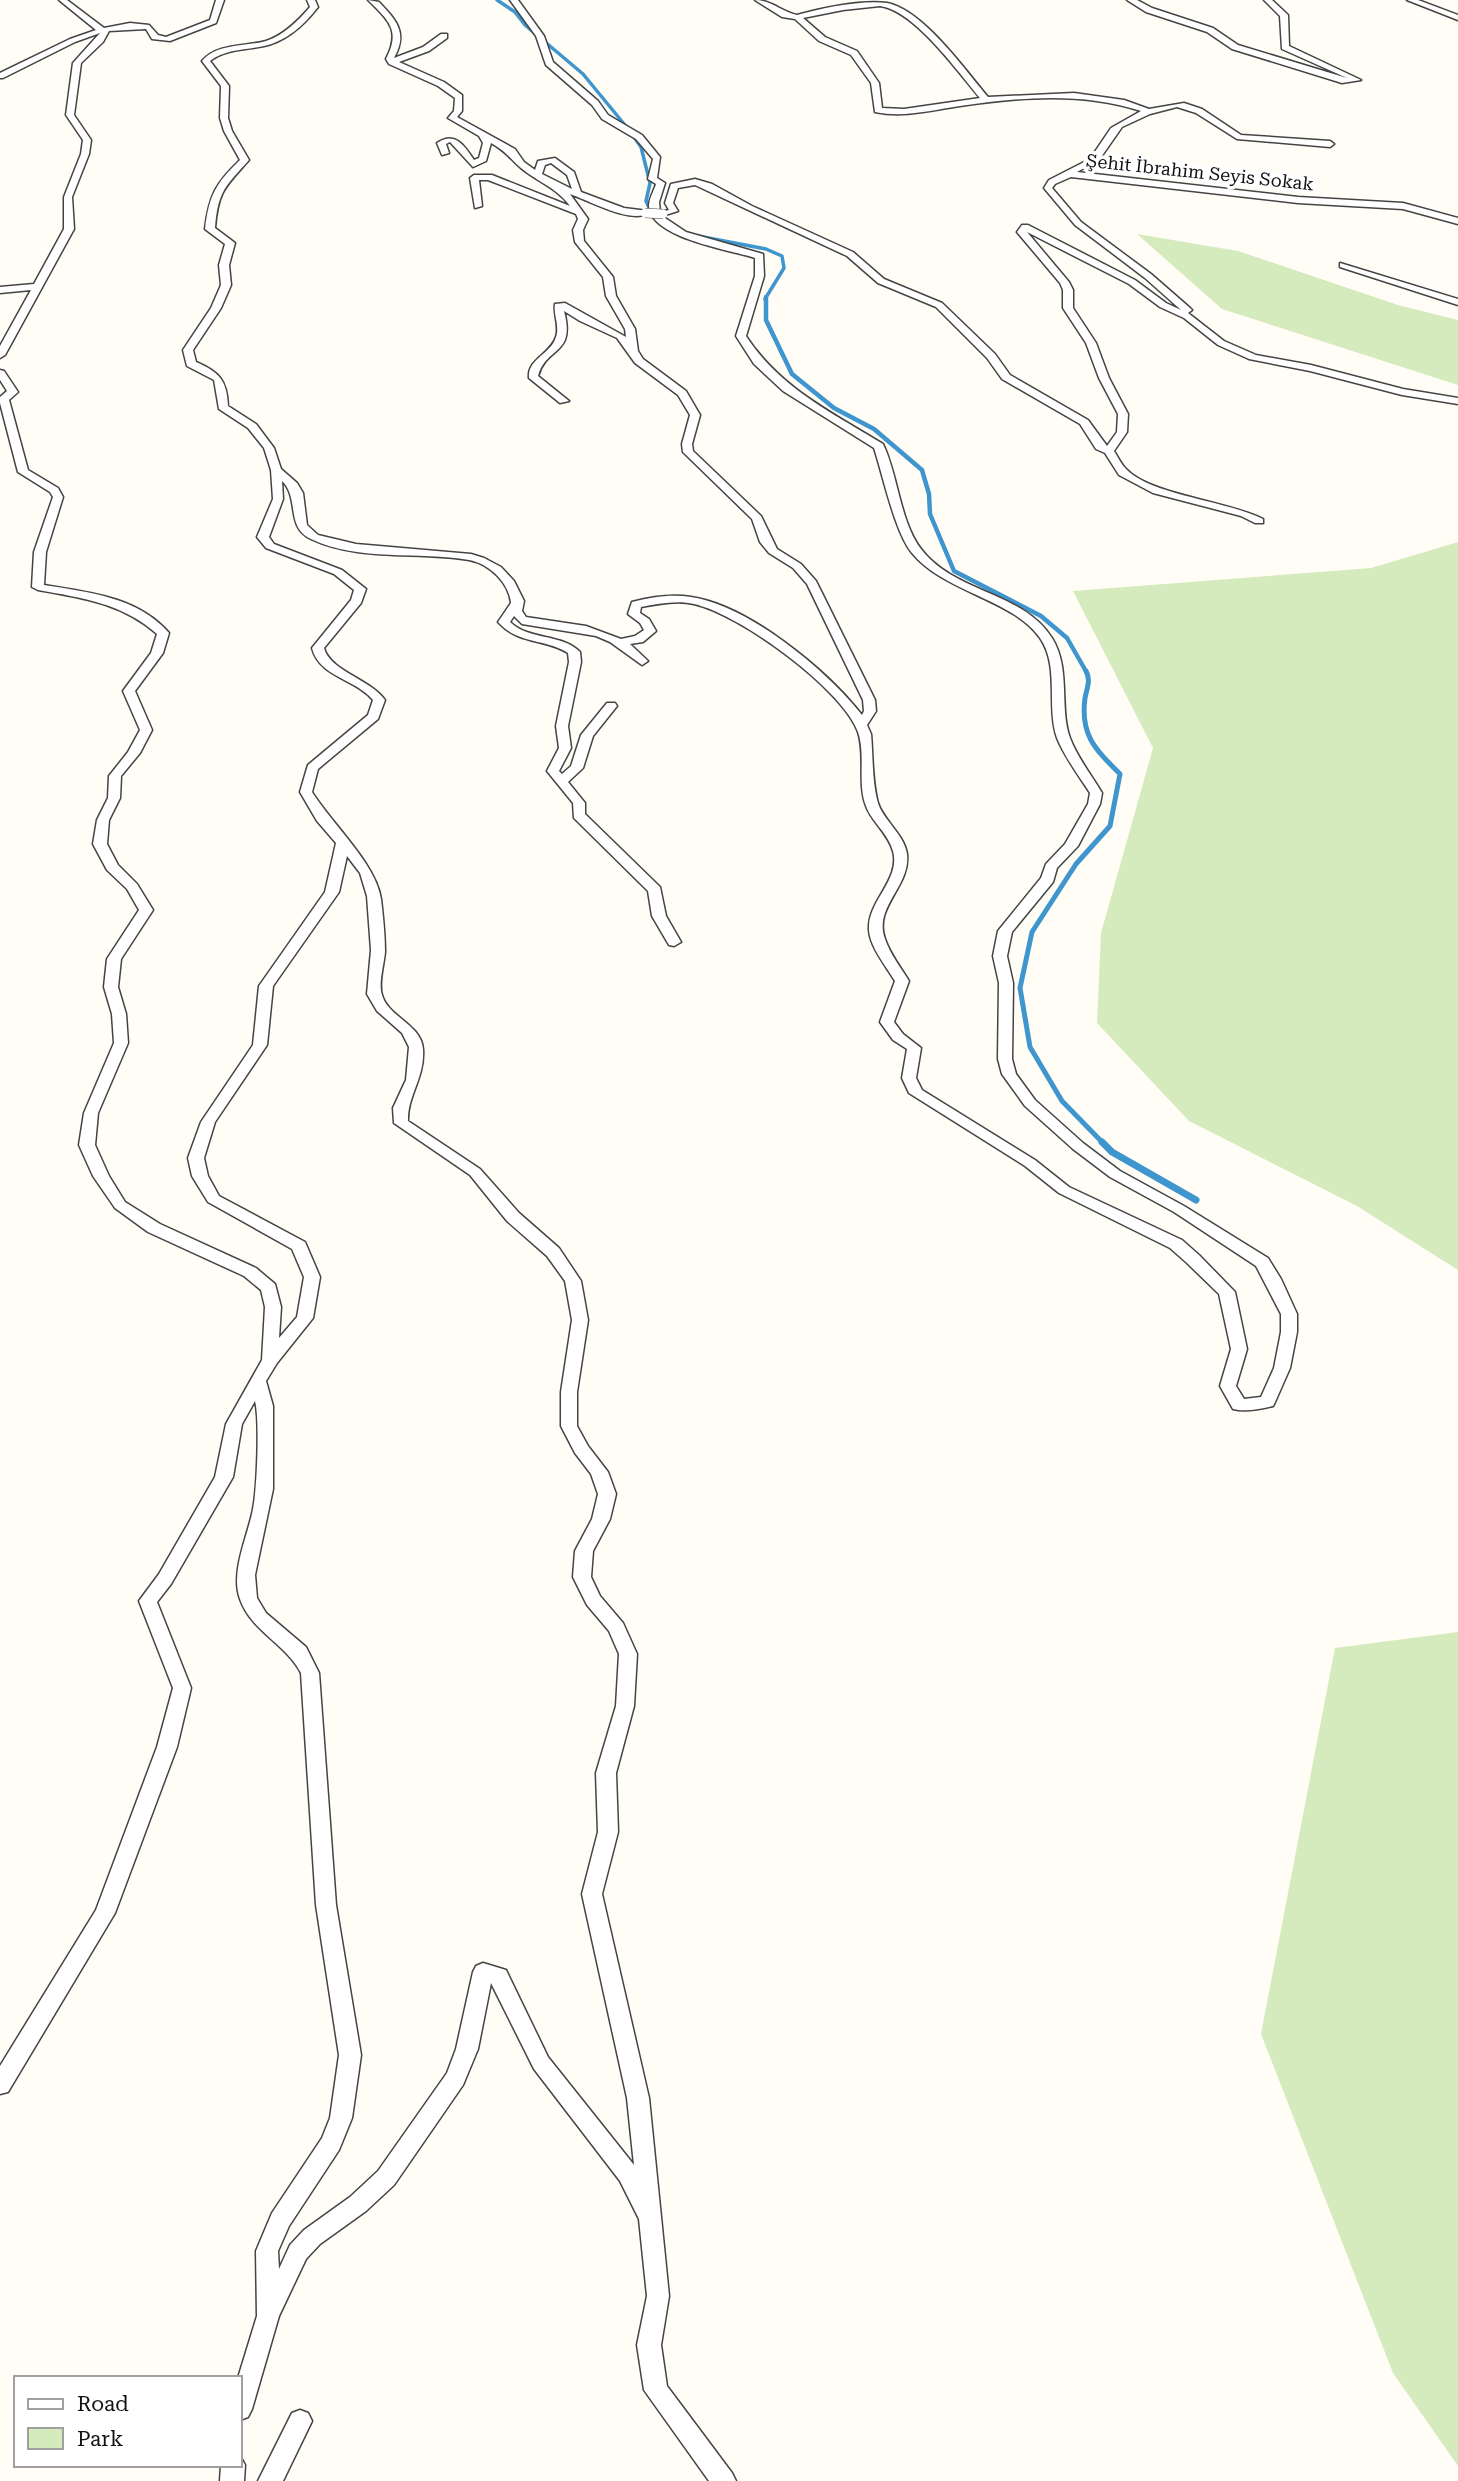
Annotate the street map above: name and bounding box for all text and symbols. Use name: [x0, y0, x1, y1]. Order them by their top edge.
street label: Şehit İbrahim Seyis Sokak: [1085, 150, 1315, 194]
legend: [14, 2376, 242, 2467]
text: Road: [77, 2392, 129, 2416]
text: Park: [77, 2427, 123, 2451]

